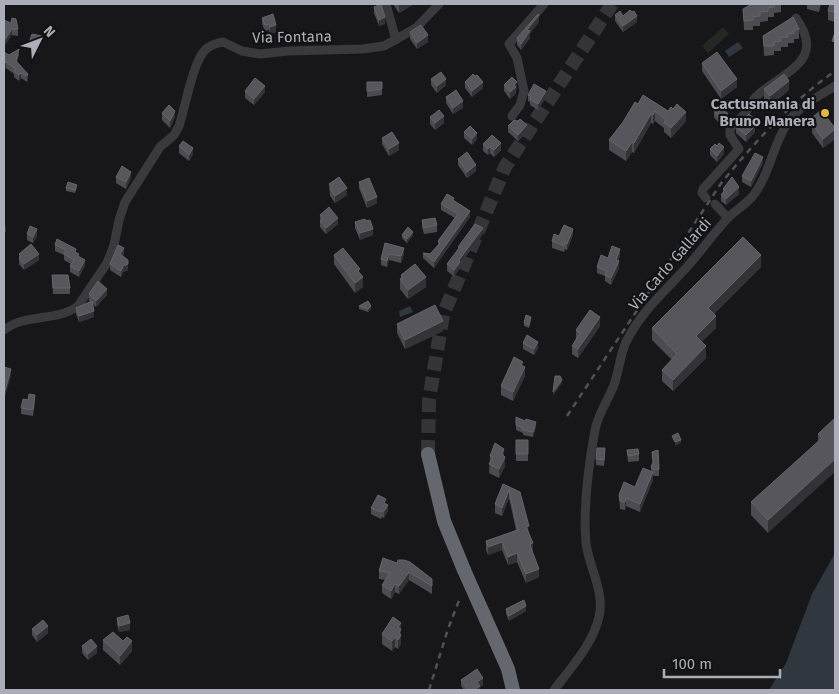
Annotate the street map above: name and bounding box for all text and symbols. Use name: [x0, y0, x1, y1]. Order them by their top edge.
north arrow: [15, 15, 65, 65]
text: N: [40, 22, 59, 41]
street label: Via Fontana: [252, 27, 332, 47]
place label: Cactusmania di Bruno Manera: [711, 95, 815, 130]
marker: Cactusmania di Bruno Manera: [819, 107, 831, 119]
street label: Via Carlo Gallardi: [625, 214, 715, 314]
scale bar: [664, 646, 780, 678]
text: 100 m: [672, 655, 712, 673]

